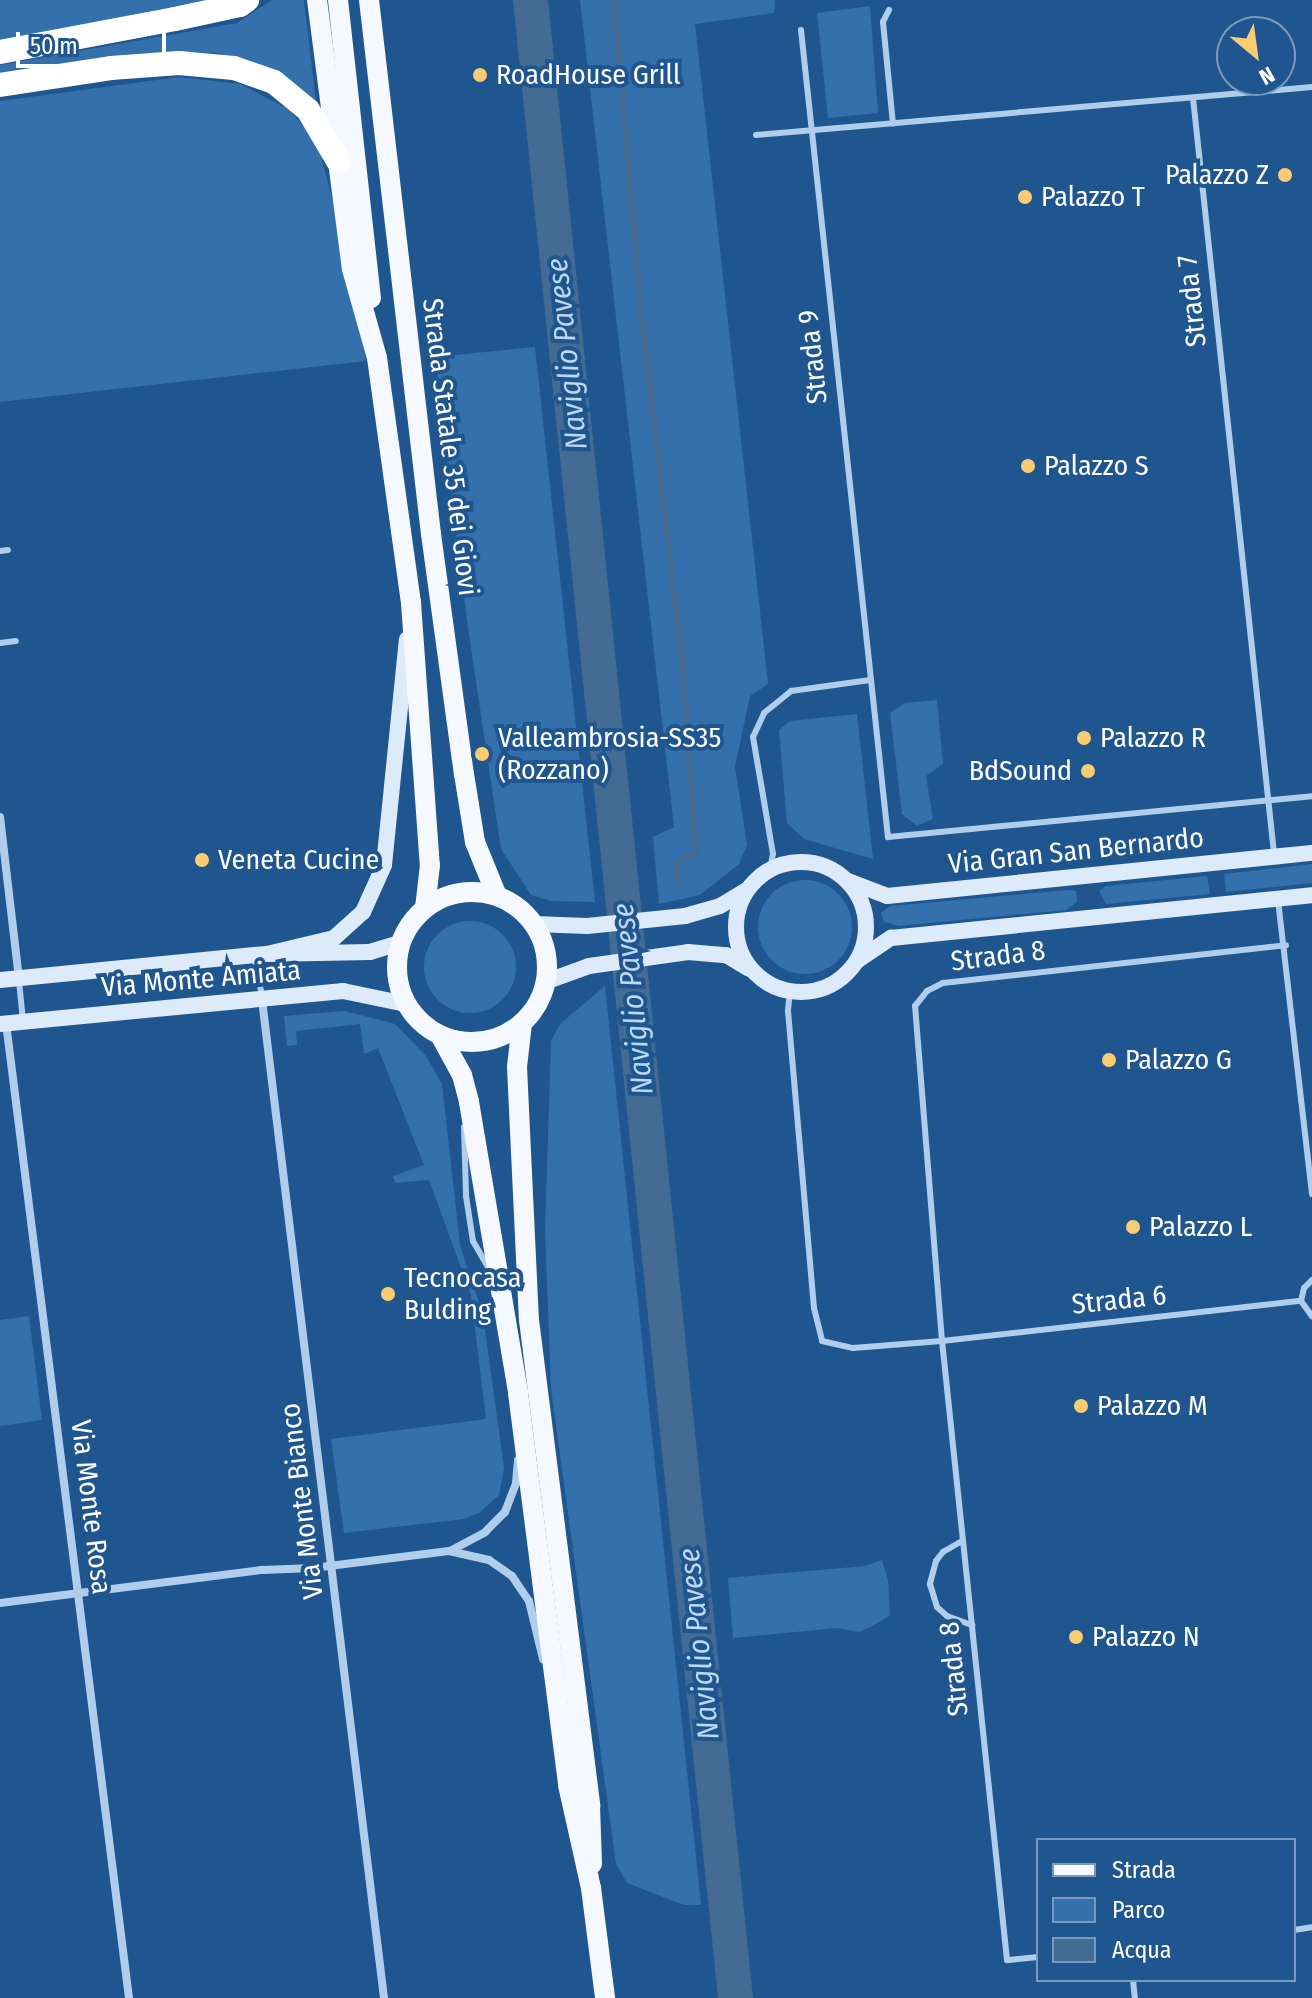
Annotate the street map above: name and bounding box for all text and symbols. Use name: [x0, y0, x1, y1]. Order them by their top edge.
scale bar: [20, 16, 170, 66]
north arrow: [1216, 16, 1296, 96]
text: 50 m: [30, 32, 78, 60]
place label: RoadHouse Grill: [496, 58, 680, 92]
text: N: [1255, 61, 1279, 91]
marker: RoadHouse Grill: [471, 66, 489, 84]
place label: Palazzo Z: [1165, 158, 1269, 192]
marker: Palazzo Z: [1276, 166, 1294, 184]
place label: Palazzo T: [1041, 180, 1145, 214]
marker: Palazzo T: [1016, 188, 1034, 206]
street label: Strada 7: [1170, 253, 1214, 349]
water label: Naviglio Pavese: [539, 256, 595, 452]
street label: Strada Statale 35 dei Giovi: [415, 296, 485, 598]
street label: Strada 9: [791, 308, 835, 406]
place label: Palazzo S: [1044, 449, 1149, 483]
marker: Palazzo S: [1019, 457, 1037, 475]
place label: Valleambrosia-SS35 (Rozzano): [498, 721, 721, 787]
place label: Palazzo R: [1100, 721, 1206, 755]
marker: Palazzo R: [1075, 729, 1093, 747]
marker: Valleambrosia-SS35 (Rozzano): [473, 745, 491, 763]
place label: BdSound: [969, 754, 1072, 788]
marker: BdSound: [1079, 762, 1097, 780]
street label: Via Gran San Bernardo: [947, 821, 1205, 881]
place label: Veneta Cucine: [218, 843, 379, 877]
marker: Veneta Cucine: [193, 851, 211, 869]
water label: Naviglio Pavese: [605, 901, 661, 1097]
street label: Strada 8: [949, 934, 1047, 978]
street label: Via Monte Amiata: [100, 954, 302, 1004]
place label: Palazzo G: [1125, 1043, 1232, 1077]
marker: Palazzo G: [1100, 1051, 1118, 1069]
place label: Palazzo L: [1149, 1210, 1252, 1244]
marker: Palazzo L: [1124, 1218, 1142, 1236]
place label: Tecnocasa Bulding: [404, 1261, 521, 1327]
street label: Strada 6: [1070, 1278, 1168, 1322]
marker: Tecnocasa Bulding: [379, 1285, 397, 1303]
place label: Palazzo M: [1097, 1389, 1208, 1423]
marker: Palazzo M: [1072, 1397, 1090, 1415]
street label: Via Monte Bianco: [273, 1401, 331, 1601]
street label: Via Monte Rosa: [64, 1418, 118, 1596]
water label: Naviglio Pavese: [671, 1546, 727, 1742]
street label: Strada 8: [932, 1620, 976, 1718]
place label: Palazzo N: [1092, 1620, 1200, 1654]
marker: Palazzo N: [1067, 1628, 1085, 1646]
legend: [1036, 1838, 1296, 1982]
text: Strada: [1112, 1856, 1176, 1884]
text: Parco: [1112, 1896, 1165, 1924]
text: Acqua: [1112, 1936, 1172, 1964]

